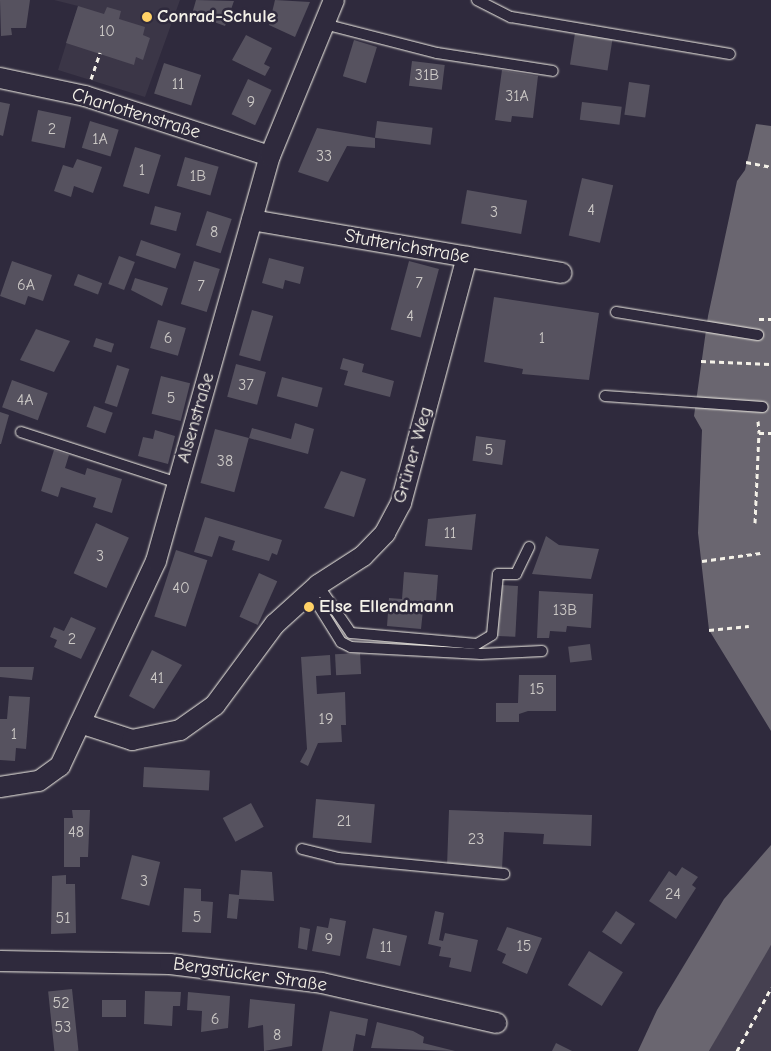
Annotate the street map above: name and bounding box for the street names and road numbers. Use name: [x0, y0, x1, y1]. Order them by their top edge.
street label: Charlottenstraße: [69, 84, 203, 144]
street label: Stutterichstraße: [343, 225, 471, 269]
street label: Alsenstraße: [172, 370, 220, 466]
street label: Grüner Weg: [388, 404, 438, 506]
street label: Bergstücker Straße: [172, 953, 328, 997]

